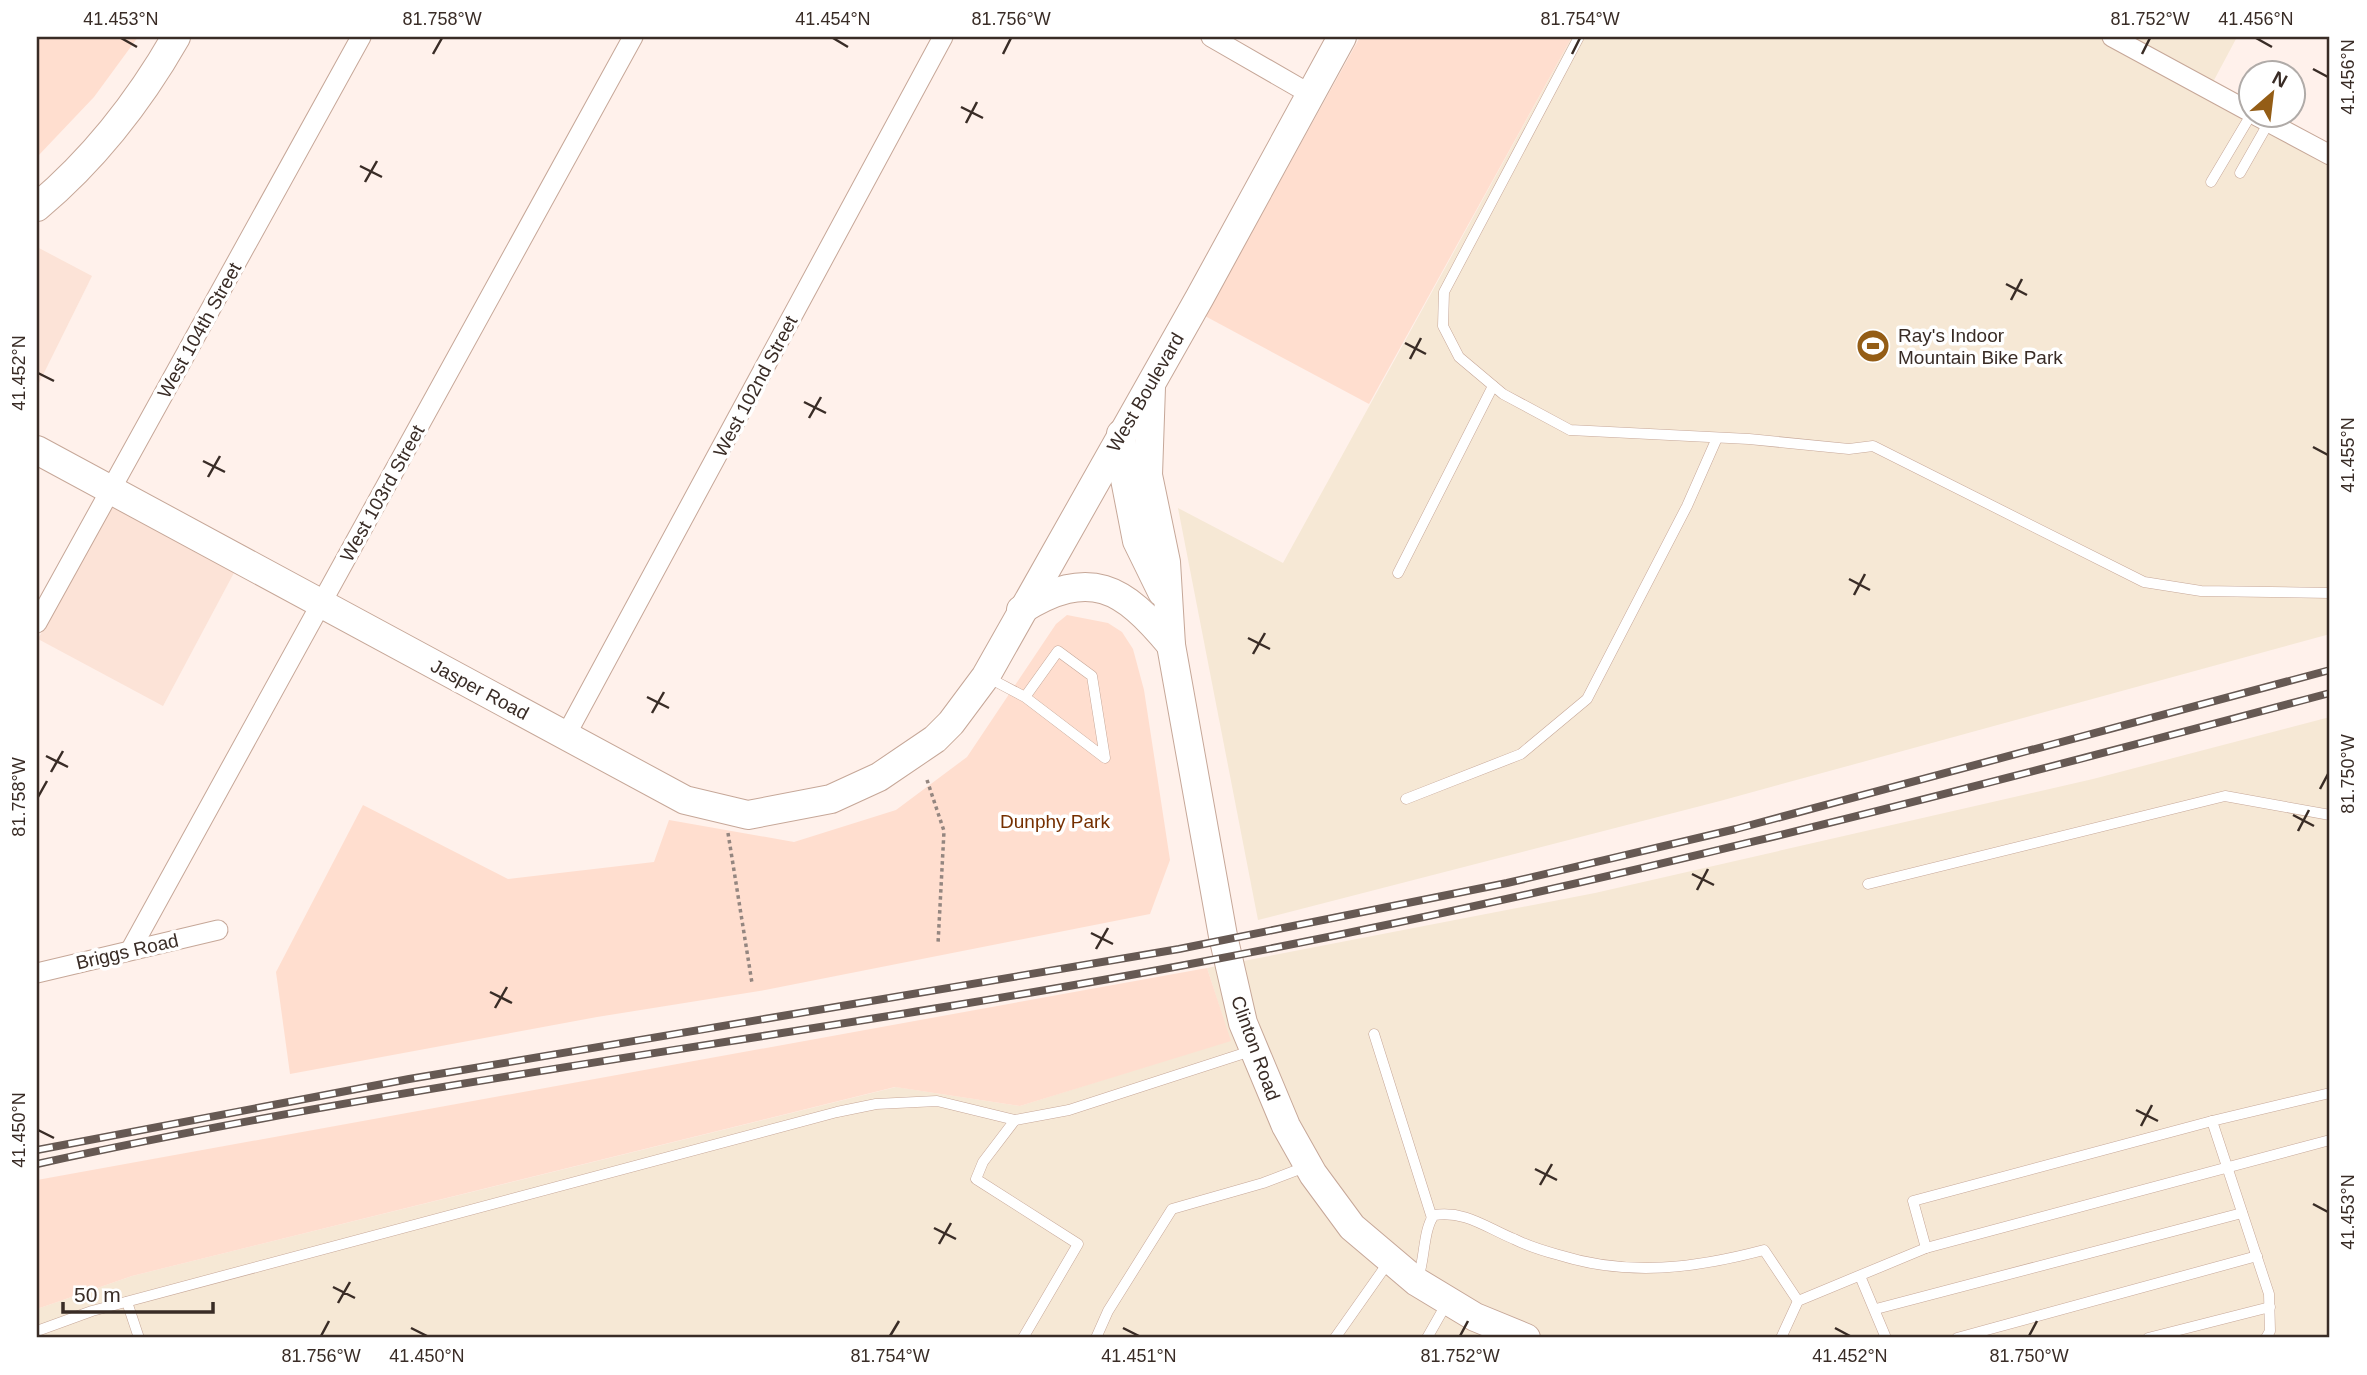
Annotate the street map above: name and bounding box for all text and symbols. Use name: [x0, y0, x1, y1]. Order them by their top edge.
text: 41.453°N: [83, 9, 159, 29]
text: 81.758°W: [402, 9, 482, 29]
text: 41.454°N: [795, 9, 871, 29]
text: 81.756°W: [971, 9, 1051, 29]
text: 81.754°W: [1540, 9, 1620, 29]
text: 81.752°W: [2110, 9, 2190, 29]
text: 41.456°N: [2218, 9, 2294, 29]
text: 41.456°N: [2338, 39, 2358, 115]
north arrow: [2238, 60, 2308, 130]
text: N: [2269, 67, 2291, 92]
street label: West 104th Street: [153, 258, 246, 402]
street label: West 102nd Street: [709, 311, 802, 460]
place label: Ray's Indoor Mountain Bike Park: [1898, 325, 2063, 368]
sports icon: Ray's Indoor Mountain Bike Park: [1854, 327, 1892, 365]
street label: West Boulevard: [1103, 329, 1188, 455]
text: 41.452°N: [9, 335, 29, 411]
text: 41.455°N: [2338, 417, 2358, 493]
street label: West 103rd Street: [336, 421, 429, 565]
street label: Jasper Road: [427, 655, 532, 724]
text: 81.750°W: [2338, 734, 2358, 814]
text: 81.758°W: [9, 757, 29, 837]
park label: Dunphy Park: [1000, 811, 1110, 832]
street label: Briggs Road: [74, 929, 180, 973]
street label: Clinton Road: [1227, 993, 1284, 1103]
text: 41.450°N: [9, 1092, 29, 1168]
text: 41.453°N: [2338, 1174, 2358, 1250]
scale bar: [63, 1270, 214, 1314]
text: 50 m: [74, 1283, 121, 1306]
text: 81.756°W: [281, 1346, 361, 1366]
text: 41.450°N: [389, 1346, 465, 1366]
text: 81.754°W: [850, 1346, 930, 1366]
text: 41.451°N: [1101, 1346, 1177, 1366]
text: 81.752°W: [1420, 1346, 1500, 1366]
text: 41.452°N: [1812, 1346, 1888, 1366]
text: 81.750°W: [1989, 1346, 2069, 1366]

